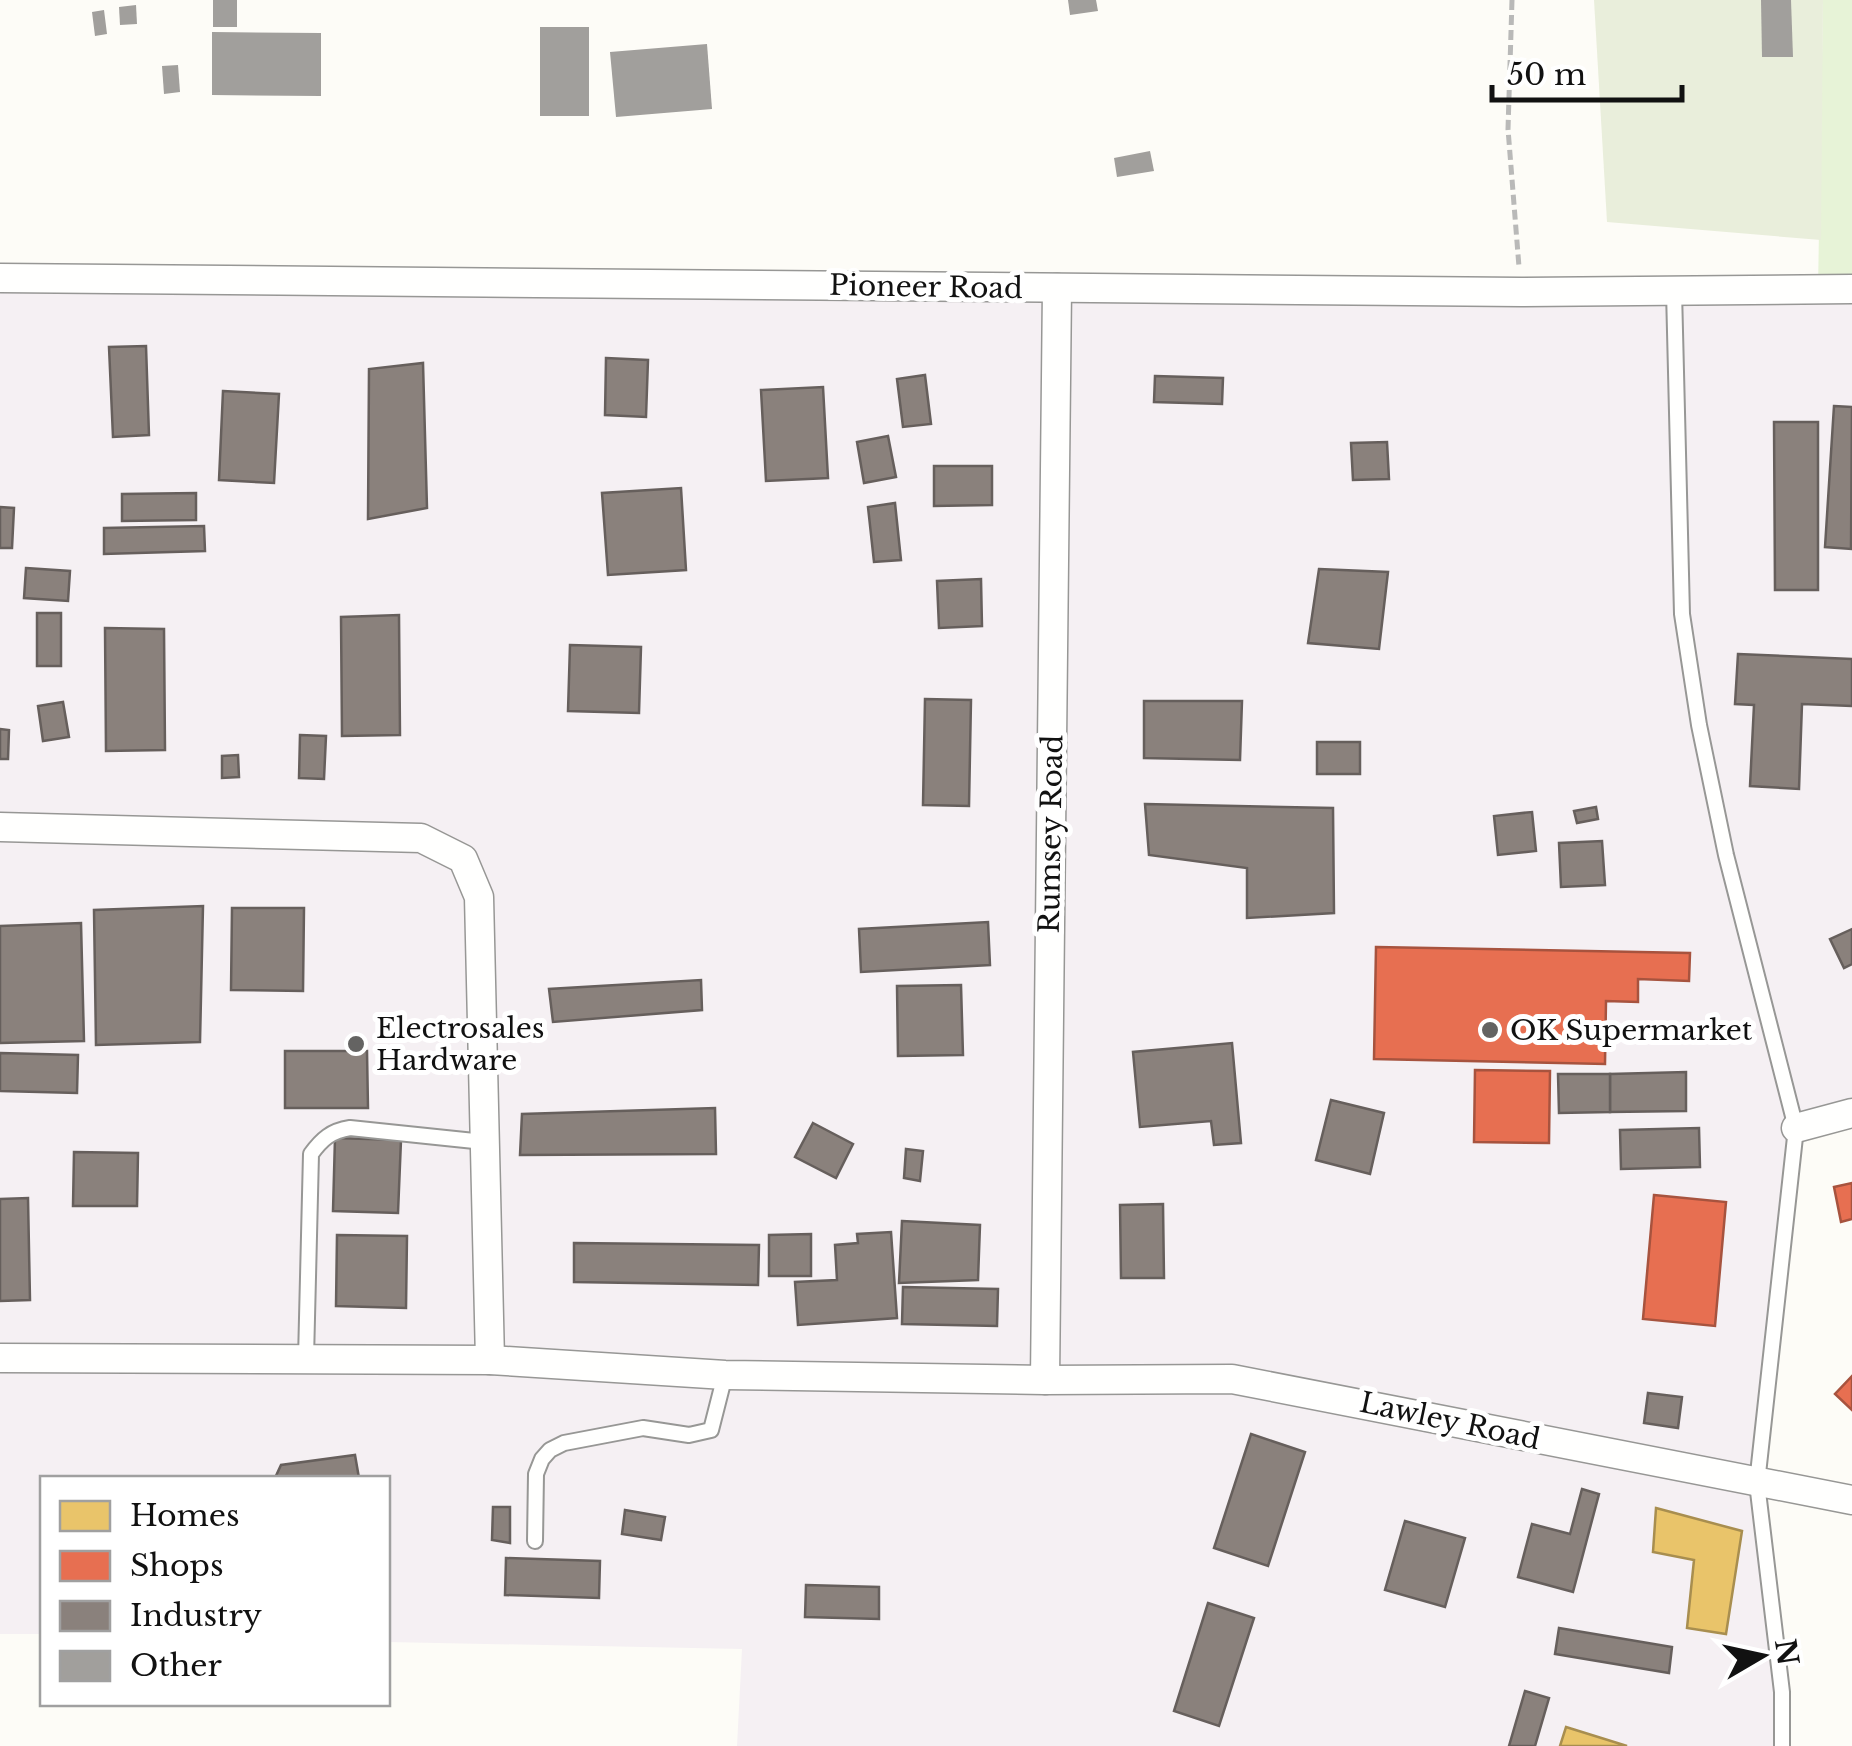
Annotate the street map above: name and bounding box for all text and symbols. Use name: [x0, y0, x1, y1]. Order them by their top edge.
scale bar: [1492, 40, 1682, 102]
text: 50 m: [1507, 56, 1586, 93]
street label: Pioneer Road: [829, 268, 1023, 306]
street label: Rumsey Road: [1032, 734, 1070, 934]
place label: Electrosales Hardware: [376, 1011, 545, 1078]
place label: OK Supermarket: [1510, 1013, 1753, 1048]
marker: OK Supermarket: [1479, 1019, 1501, 1041]
marker: Electrosales Hardware: [345, 1033, 367, 1055]
street label: Lawley Road: [1357, 1385, 1543, 1457]
legend: [40, 1476, 390, 1706]
text: Homes: [130, 1497, 240, 1534]
text: Shops: [130, 1547, 224, 1584]
text: Industry: [130, 1597, 262, 1634]
north arrow: [1712, 1606, 1812, 1706]
text: N: [1767, 1636, 1806, 1668]
text: Other: [130, 1647, 223, 1684]

